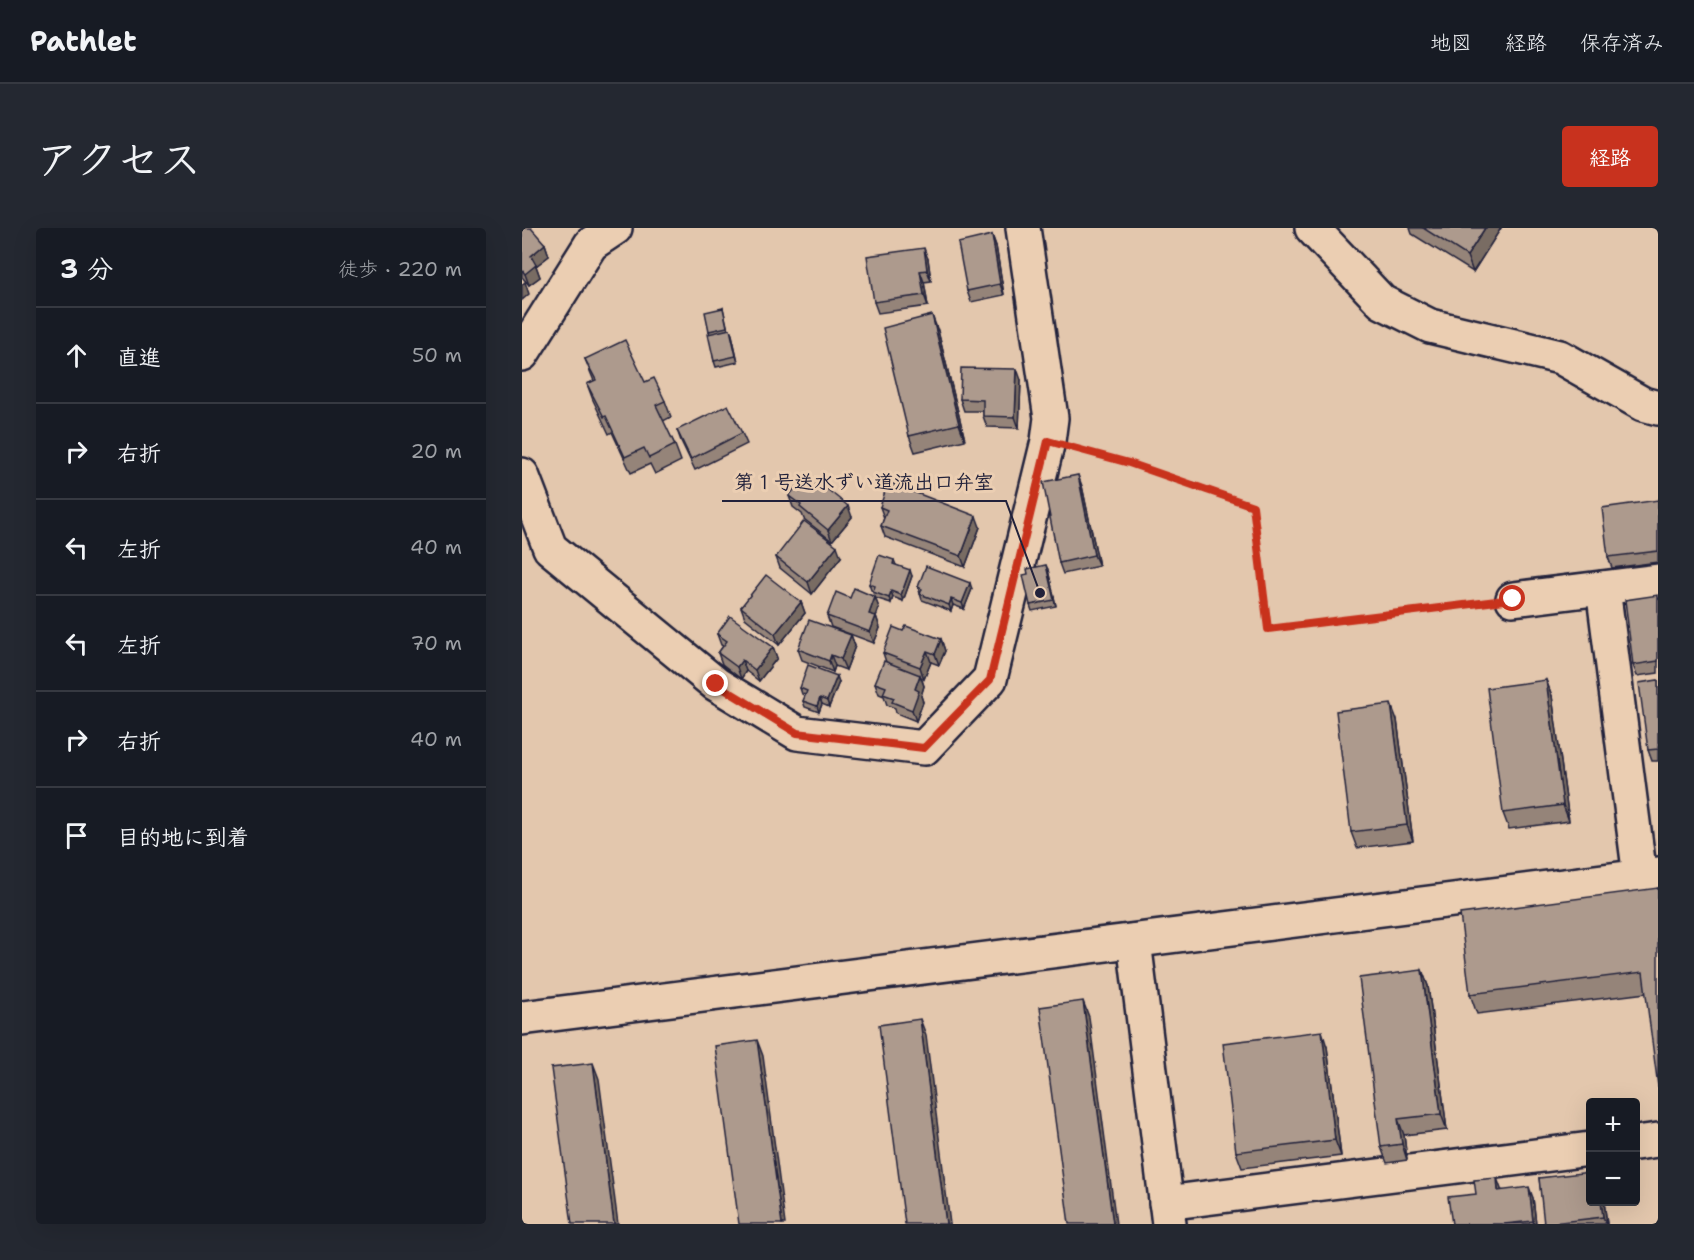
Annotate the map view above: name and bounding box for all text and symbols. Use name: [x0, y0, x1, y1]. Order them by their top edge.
text: Pathlet: [30, 22, 137, 60]
text: 地図: [1430, 29, 1472, 57]
text: 経路: [1505, 29, 1547, 57]
text: 保存済み: [1580, 29, 1664, 57]
button: 経路: [1562, 126, 1658, 187]
text: アクセス: [36, 131, 201, 187]
text: 3 分: [60, 251, 113, 286]
text: 徒歩 · 220 m: [338, 256, 462, 282]
icon: ahead: [60, 339, 93, 372]
text: 50 m: [412, 342, 462, 368]
text: 直進: [117, 343, 161, 372]
icon: right: [60, 435, 93, 468]
text: 20 m: [411, 438, 462, 464]
text: 右折: [117, 439, 161, 468]
callout: 第１号送水ずい道流出口弁室: [722, 463, 1006, 501]
text: 第１号送水ずい道流出口弁室: [734, 469, 994, 495]
icon: left: [60, 531, 93, 564]
text: 40 m: [410, 534, 462, 560]
text: 左折: [117, 535, 161, 564]
route start: [1499, 585, 1525, 611]
icon: left: [60, 627, 93, 660]
text: 70 m: [410, 630, 462, 656]
text: 左折: [117, 631, 161, 660]
route end: [702, 670, 728, 696]
icon: right: [60, 723, 93, 756]
text: 40 m: [410, 726, 462, 752]
text: 右折: [117, 727, 161, 756]
icon: arrive: [60, 819, 93, 852]
text: 目的地に到着: [117, 823, 249, 852]
map controls: [1586, 1098, 1640, 1206]
button: +: [1586, 1098, 1640, 1152]
button: −: [1586, 1152, 1640, 1206]

